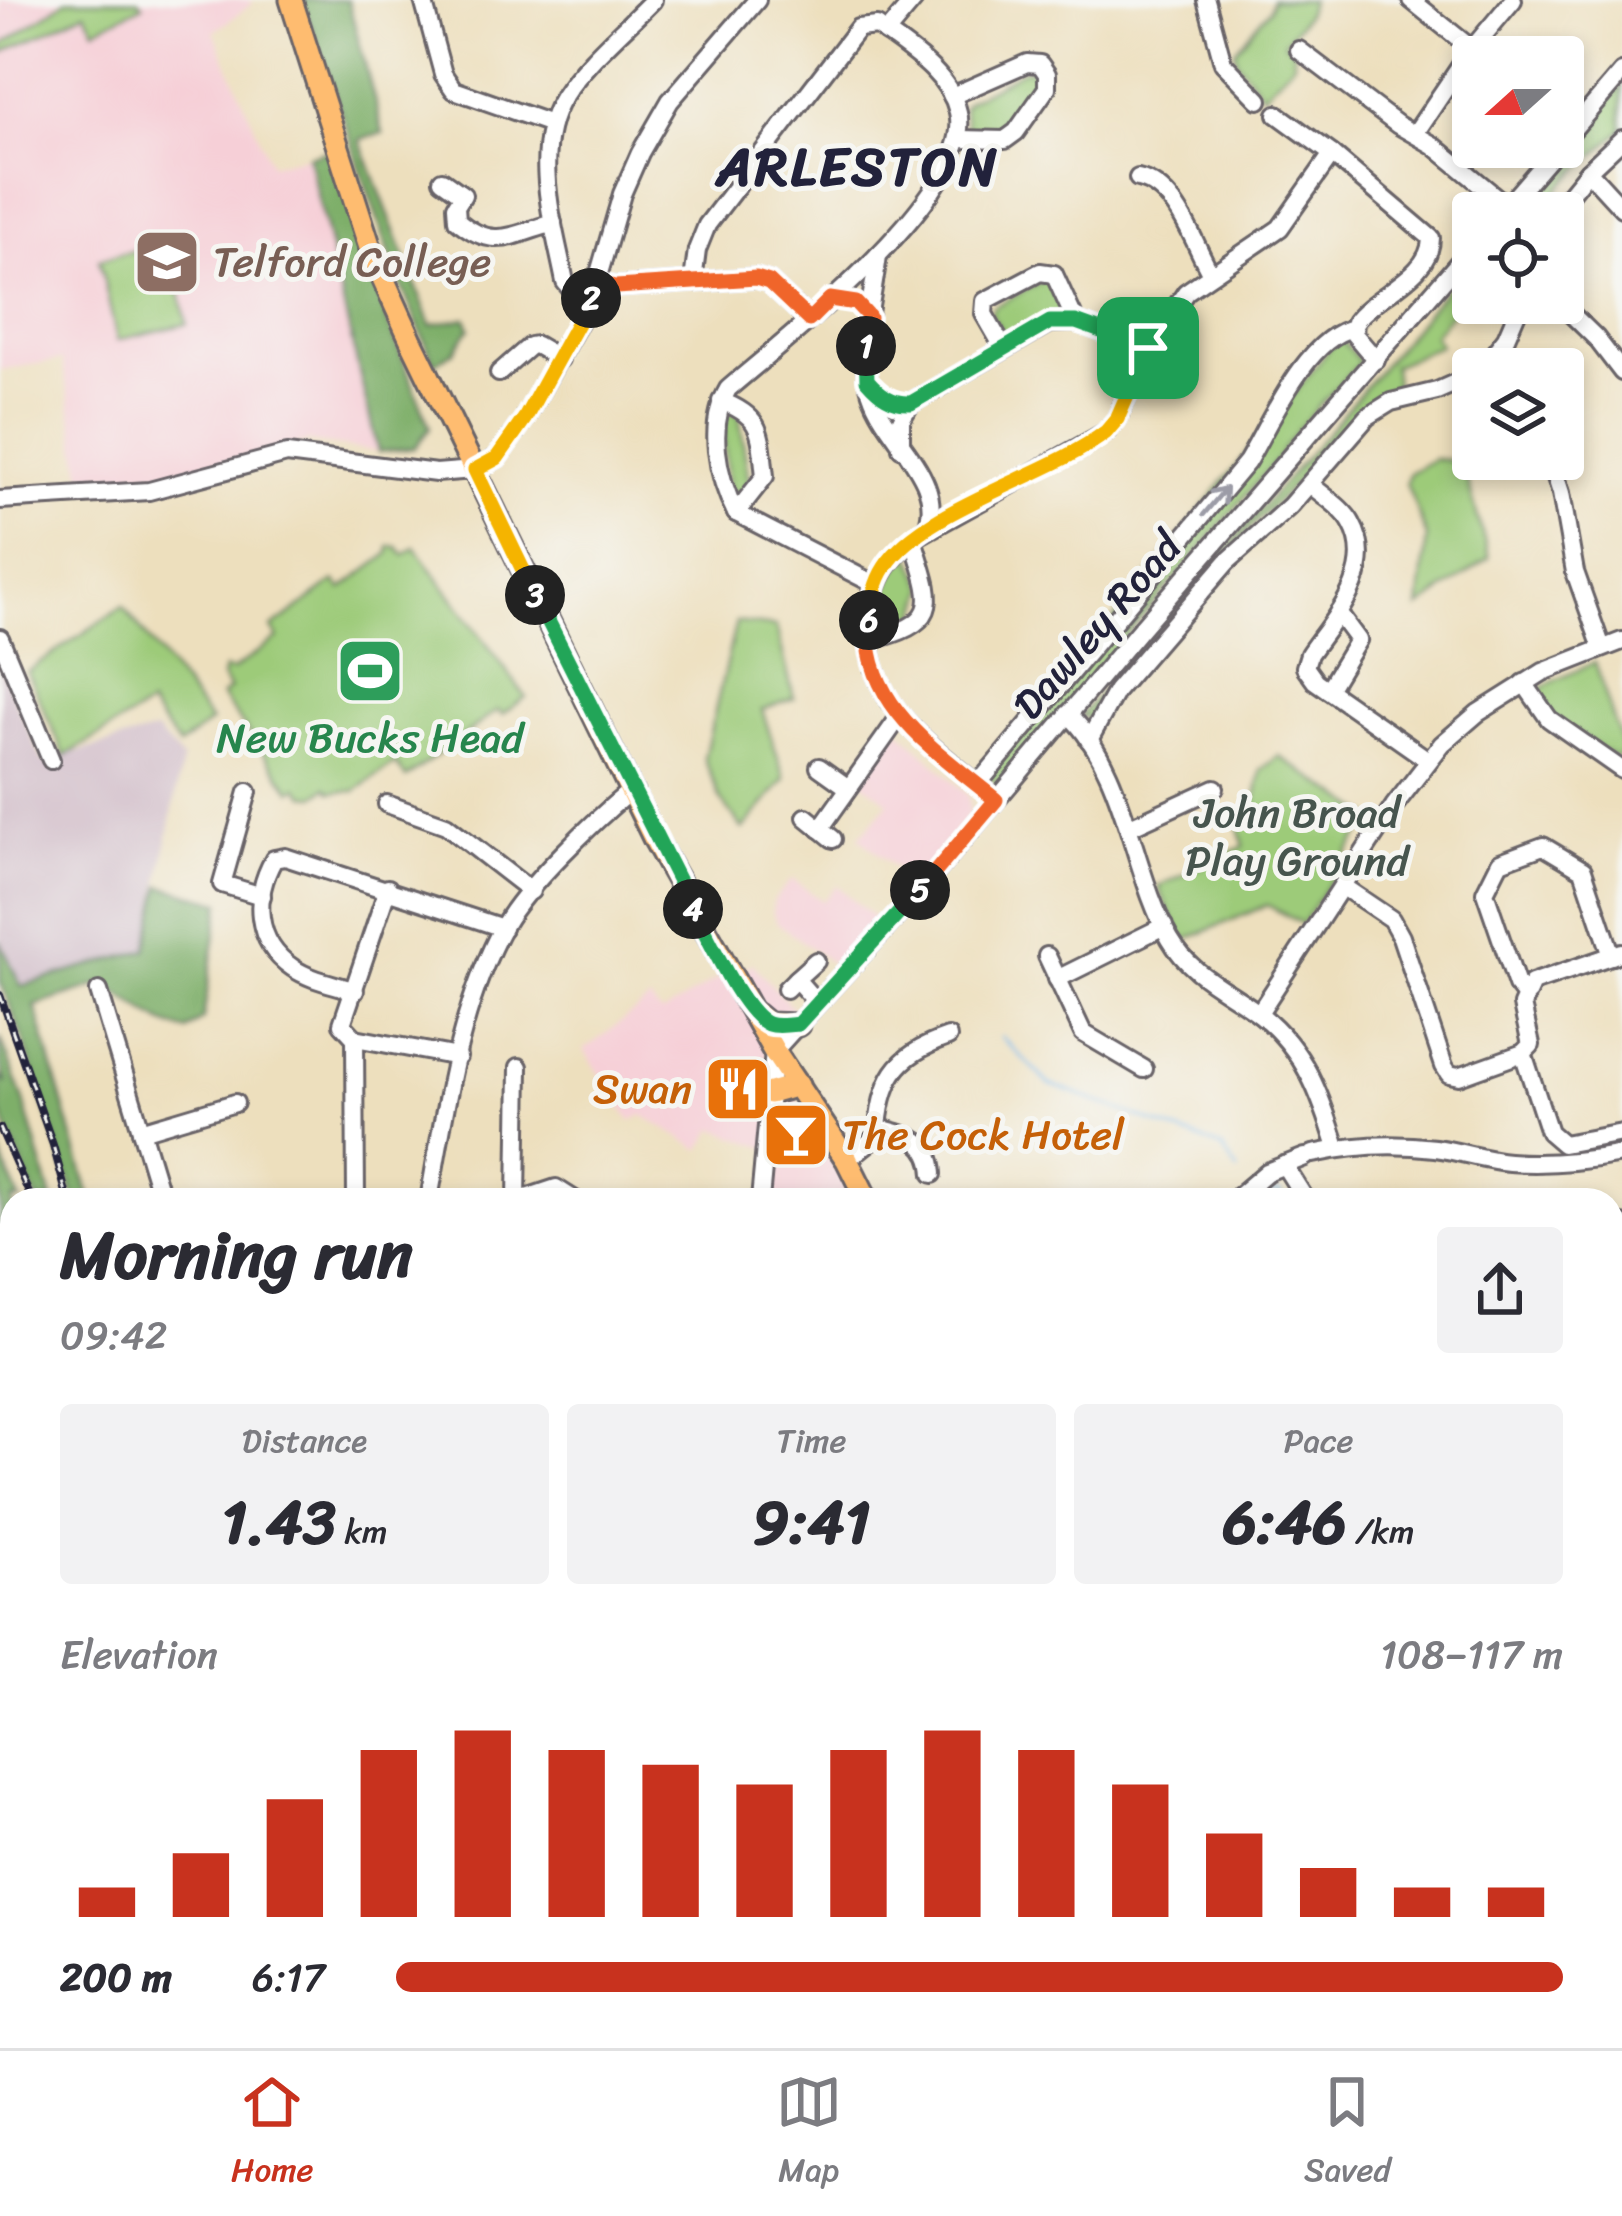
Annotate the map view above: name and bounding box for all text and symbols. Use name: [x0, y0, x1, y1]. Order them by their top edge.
north arrow: [1452, 36, 1584, 168]
map controls: [1452, 36, 1584, 480]
district label: ARLESTON: [714, 119, 1000, 215]
button: locate: [1452, 192, 1584, 324]
place label: Telford College: [213, 225, 491, 299]
school or university icon: Telford College: [132, 227, 202, 297]
pin: 2: [561, 268, 621, 328]
text: 2: [581, 269, 601, 327]
pin: [1097, 297, 1199, 399]
icon: arrive: [1115, 315, 1181, 381]
pin: 1: [836, 316, 896, 376]
text: 1: [859, 317, 873, 375]
button: layers: [1452, 348, 1584, 480]
one-way arrow: [1200, 486, 1228, 517]
street label: Dawley Road: [993, 513, 1202, 737]
pin: 3: [505, 565, 565, 625]
text: 3: [526, 566, 544, 624]
pin: 6: [839, 590, 899, 650]
text: 6: [860, 591, 878, 649]
sports icon: New Bucks Head: [335, 636, 405, 706]
place label: New Bucks Head: [217, 701, 526, 775]
park label: John Broad Play Ground: [1185, 776, 1411, 898]
pin: 5: [890, 860, 950, 920]
text: 5: [910, 861, 930, 919]
pin: 4: [663, 879, 723, 939]
text: 4: [683, 880, 703, 938]
place label: Swan: [593, 1052, 692, 1126]
restaurant icon: Swan: [703, 1054, 773, 1124]
place label: The Cock Hotel: [842, 1098, 1125, 1172]
bar icon: The Cock Hotel: [761, 1100, 831, 1170]
text: Morning run: [60, 1197, 413, 1314]
button: share: [1437, 1227, 1563, 1353]
text: 09:42: [60, 1301, 167, 1370]
text: Distance: [242, 1412, 367, 1470]
text: Time: [777, 1412, 846, 1470]
text: Pace: [1283, 1412, 1354, 1470]
text: 1.43: [222, 1470, 336, 1576]
text: 9:41: [752, 1470, 871, 1576]
text: 6:46: [1223, 1470, 1346, 1576]
text: km: [336, 1503, 387, 1561]
text: /km: [1346, 1503, 1414, 1561]
text: Elevation: [60, 1620, 218, 1689]
text: 108–117 m: [1380, 1620, 1563, 1689]
text: 200 m: [60, 1943, 172, 2012]
text: 6:17: [252, 1943, 325, 2012]
tab: Home: [231, 2069, 314, 2199]
tab: Map: [776, 2069, 842, 2199]
tab: Saved: [1304, 2069, 1391, 2199]

